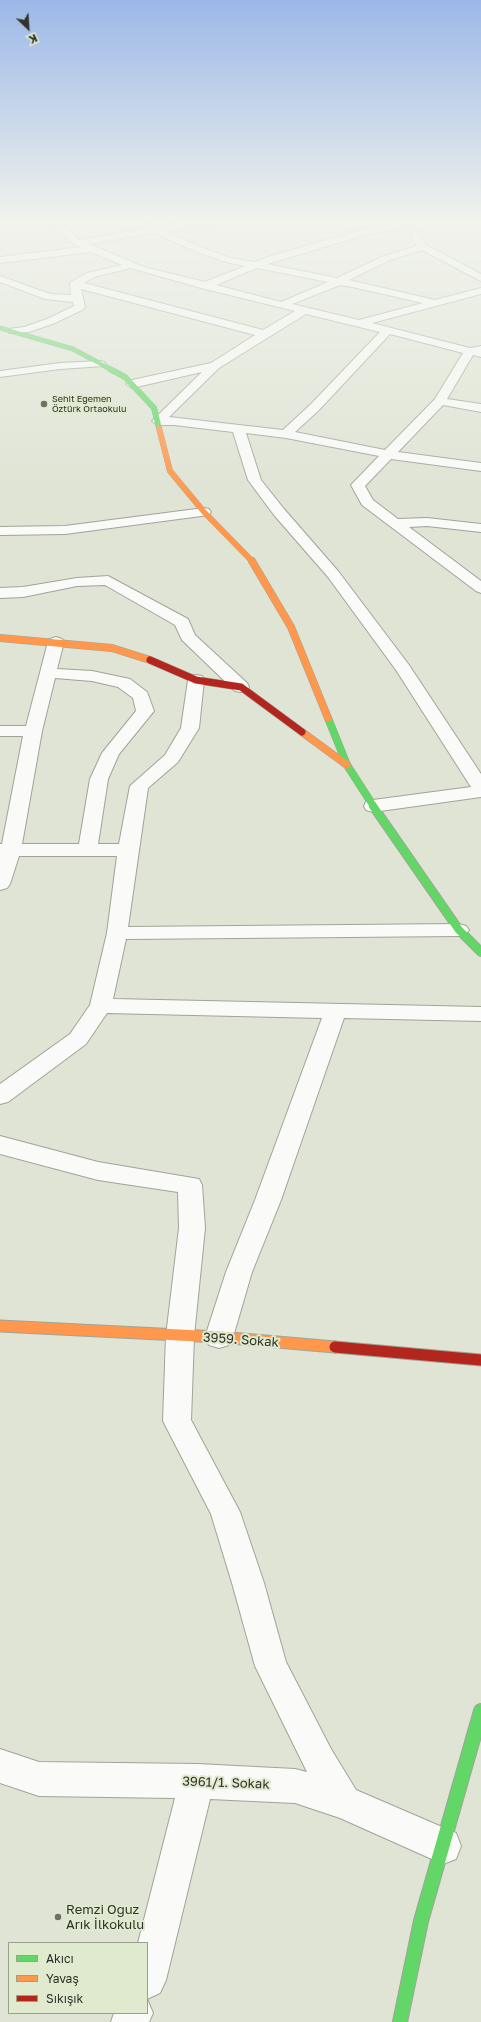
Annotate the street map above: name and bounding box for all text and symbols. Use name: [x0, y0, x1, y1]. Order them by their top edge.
north arrow: [8, 8, 48, 48]
text: K: [27, 32, 40, 47]
place label: Şehit Egemen Öztürk Ortaokulu: [52, 394, 127, 415]
marker: Şehit Egemen Öztürk Ortaokulu: [39, 399, 49, 409]
street label: 3959. Sokak: [203, 1330, 279, 1350]
street label: 3961/1. Sokak: [182, 1774, 270, 1792]
place label: Remzi Oğuz Arık İlkokulu: [66, 1902, 144, 1933]
marker: Remzi Oğuz Arık İlkokulu: [53, 1912, 63, 1922]
legend: [8, 1942, 148, 2014]
text: Akıcı: [46, 1951, 74, 1966]
text: Yavaş: [46, 1971, 79, 1986]
text: Sıkışık: [46, 1991, 83, 2006]

